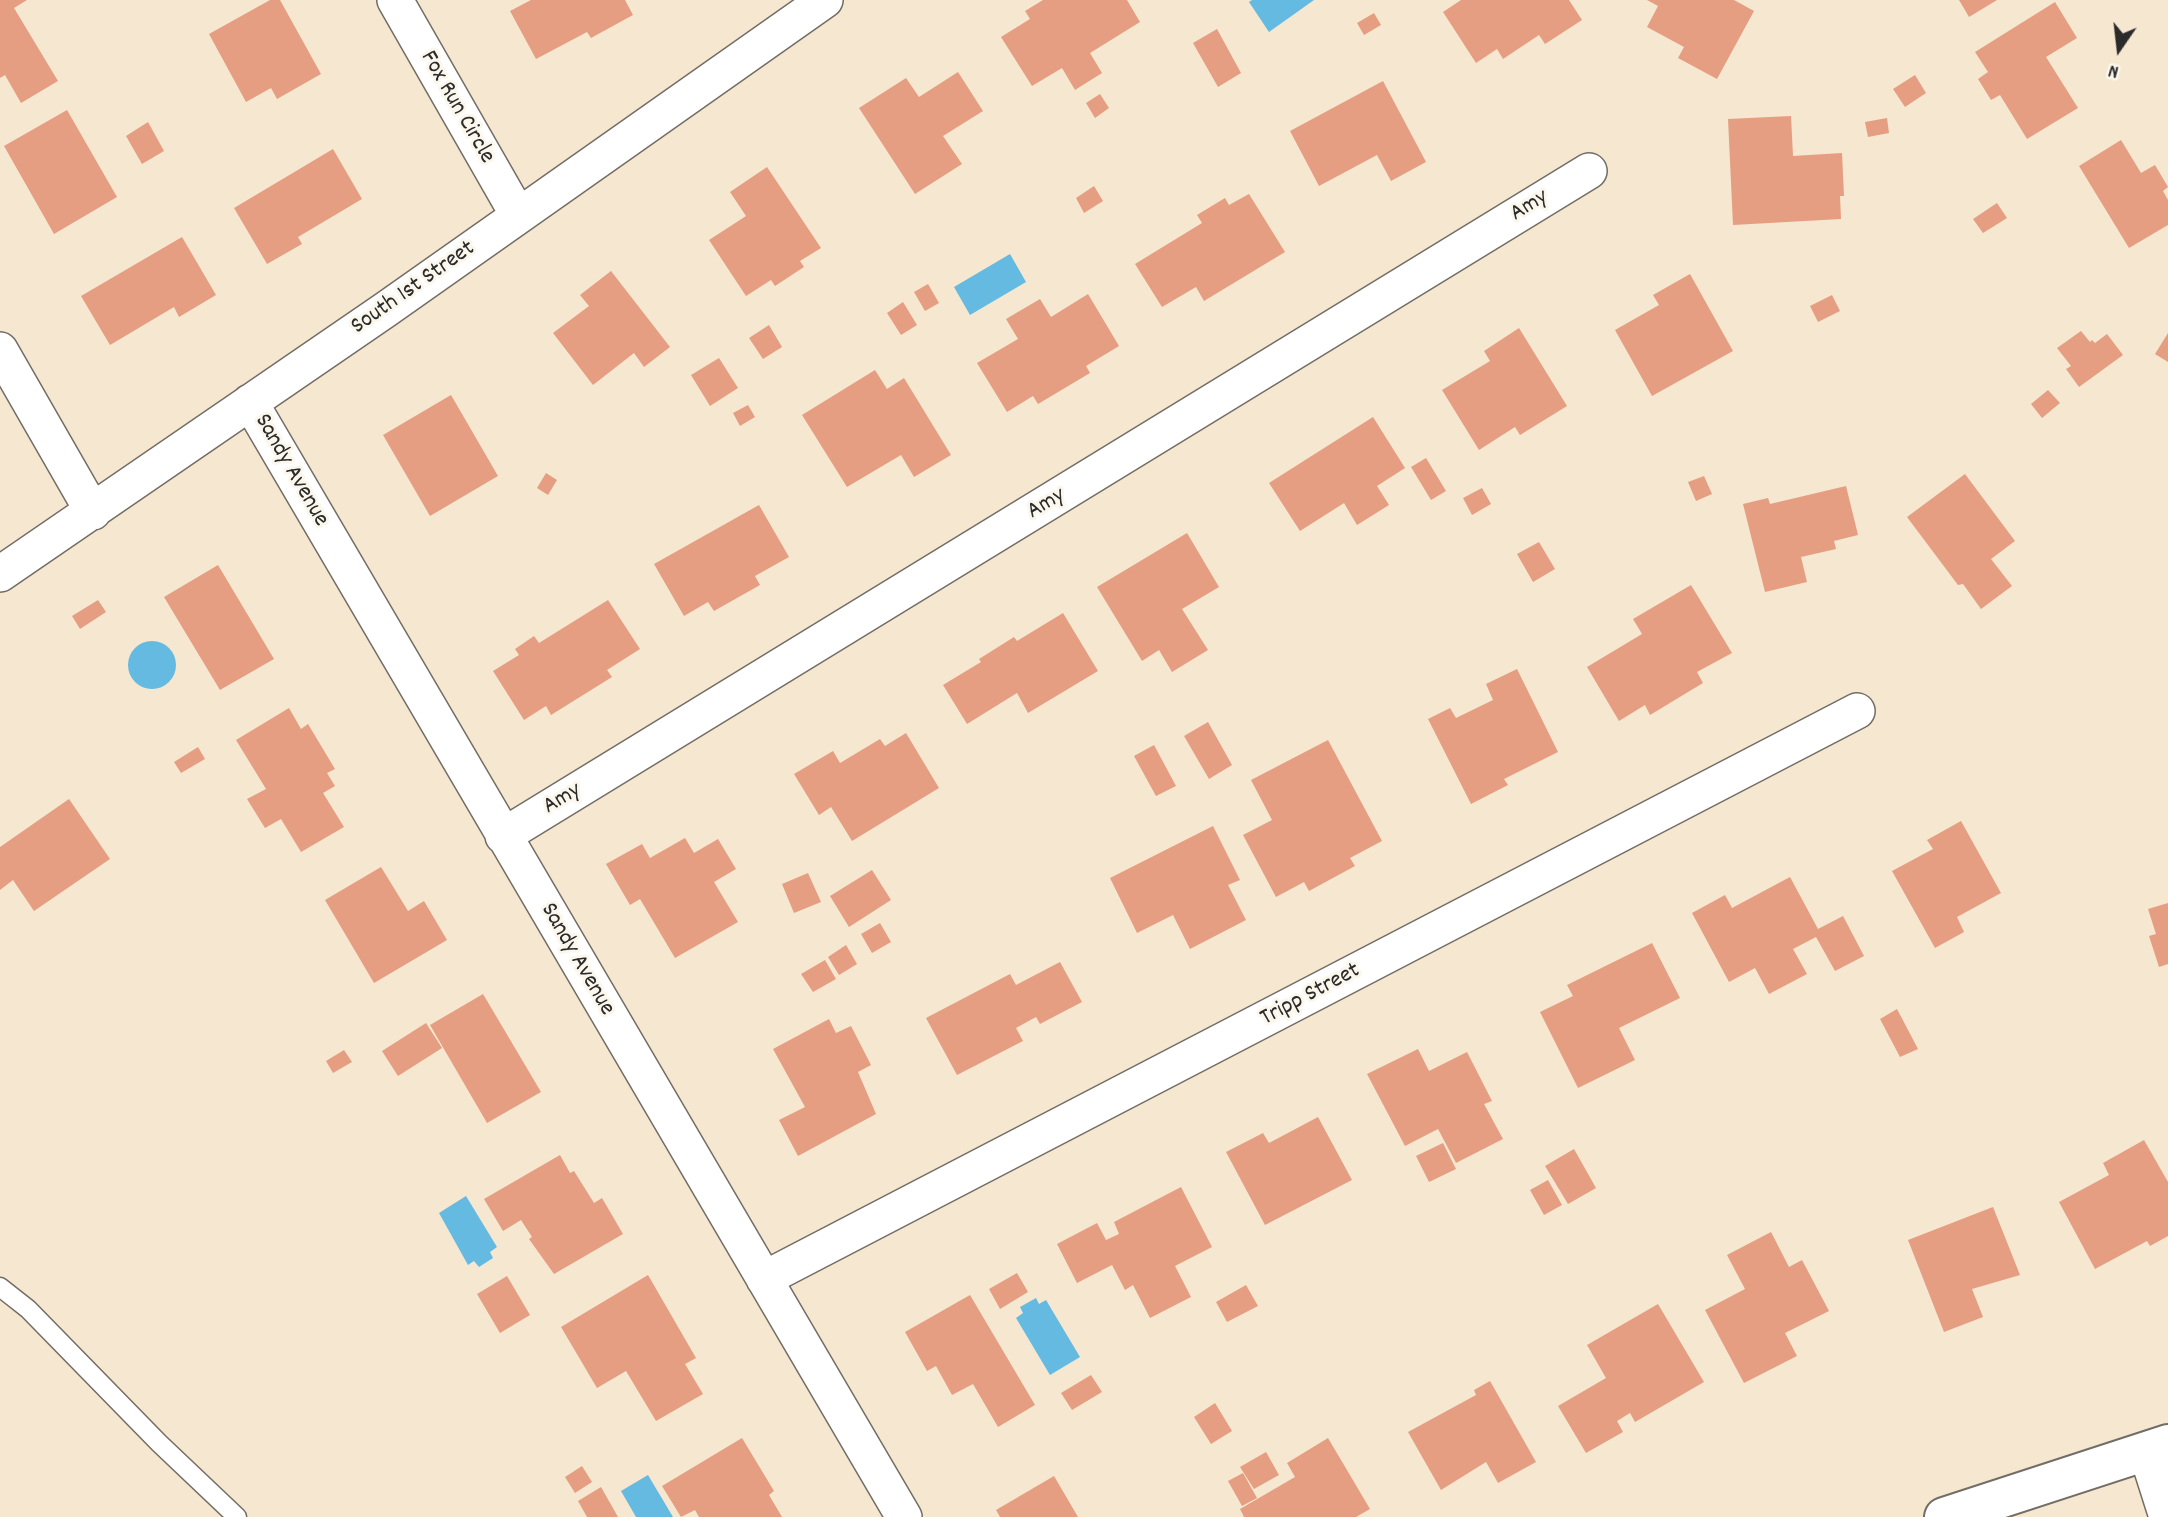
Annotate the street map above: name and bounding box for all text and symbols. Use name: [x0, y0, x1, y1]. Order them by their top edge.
north arrow: [2084, 14, 2154, 84]
street label: Fox Run Circle: [412, 46, 500, 170]
text: N: [2106, 56, 2122, 84]
street label: Amy: [1506, 184, 1554, 230]
street label: South 1st Street: [346, 236, 482, 342]
street label: Sandy Avenue: [246, 410, 334, 532]
street label: Amy: [1023, 483, 1071, 527]
street label: Amy: [539, 778, 587, 822]
street label: Sandy Avenue: [532, 899, 620, 1021]
street label: Tripp Street: [1256, 958, 1366, 1034]

